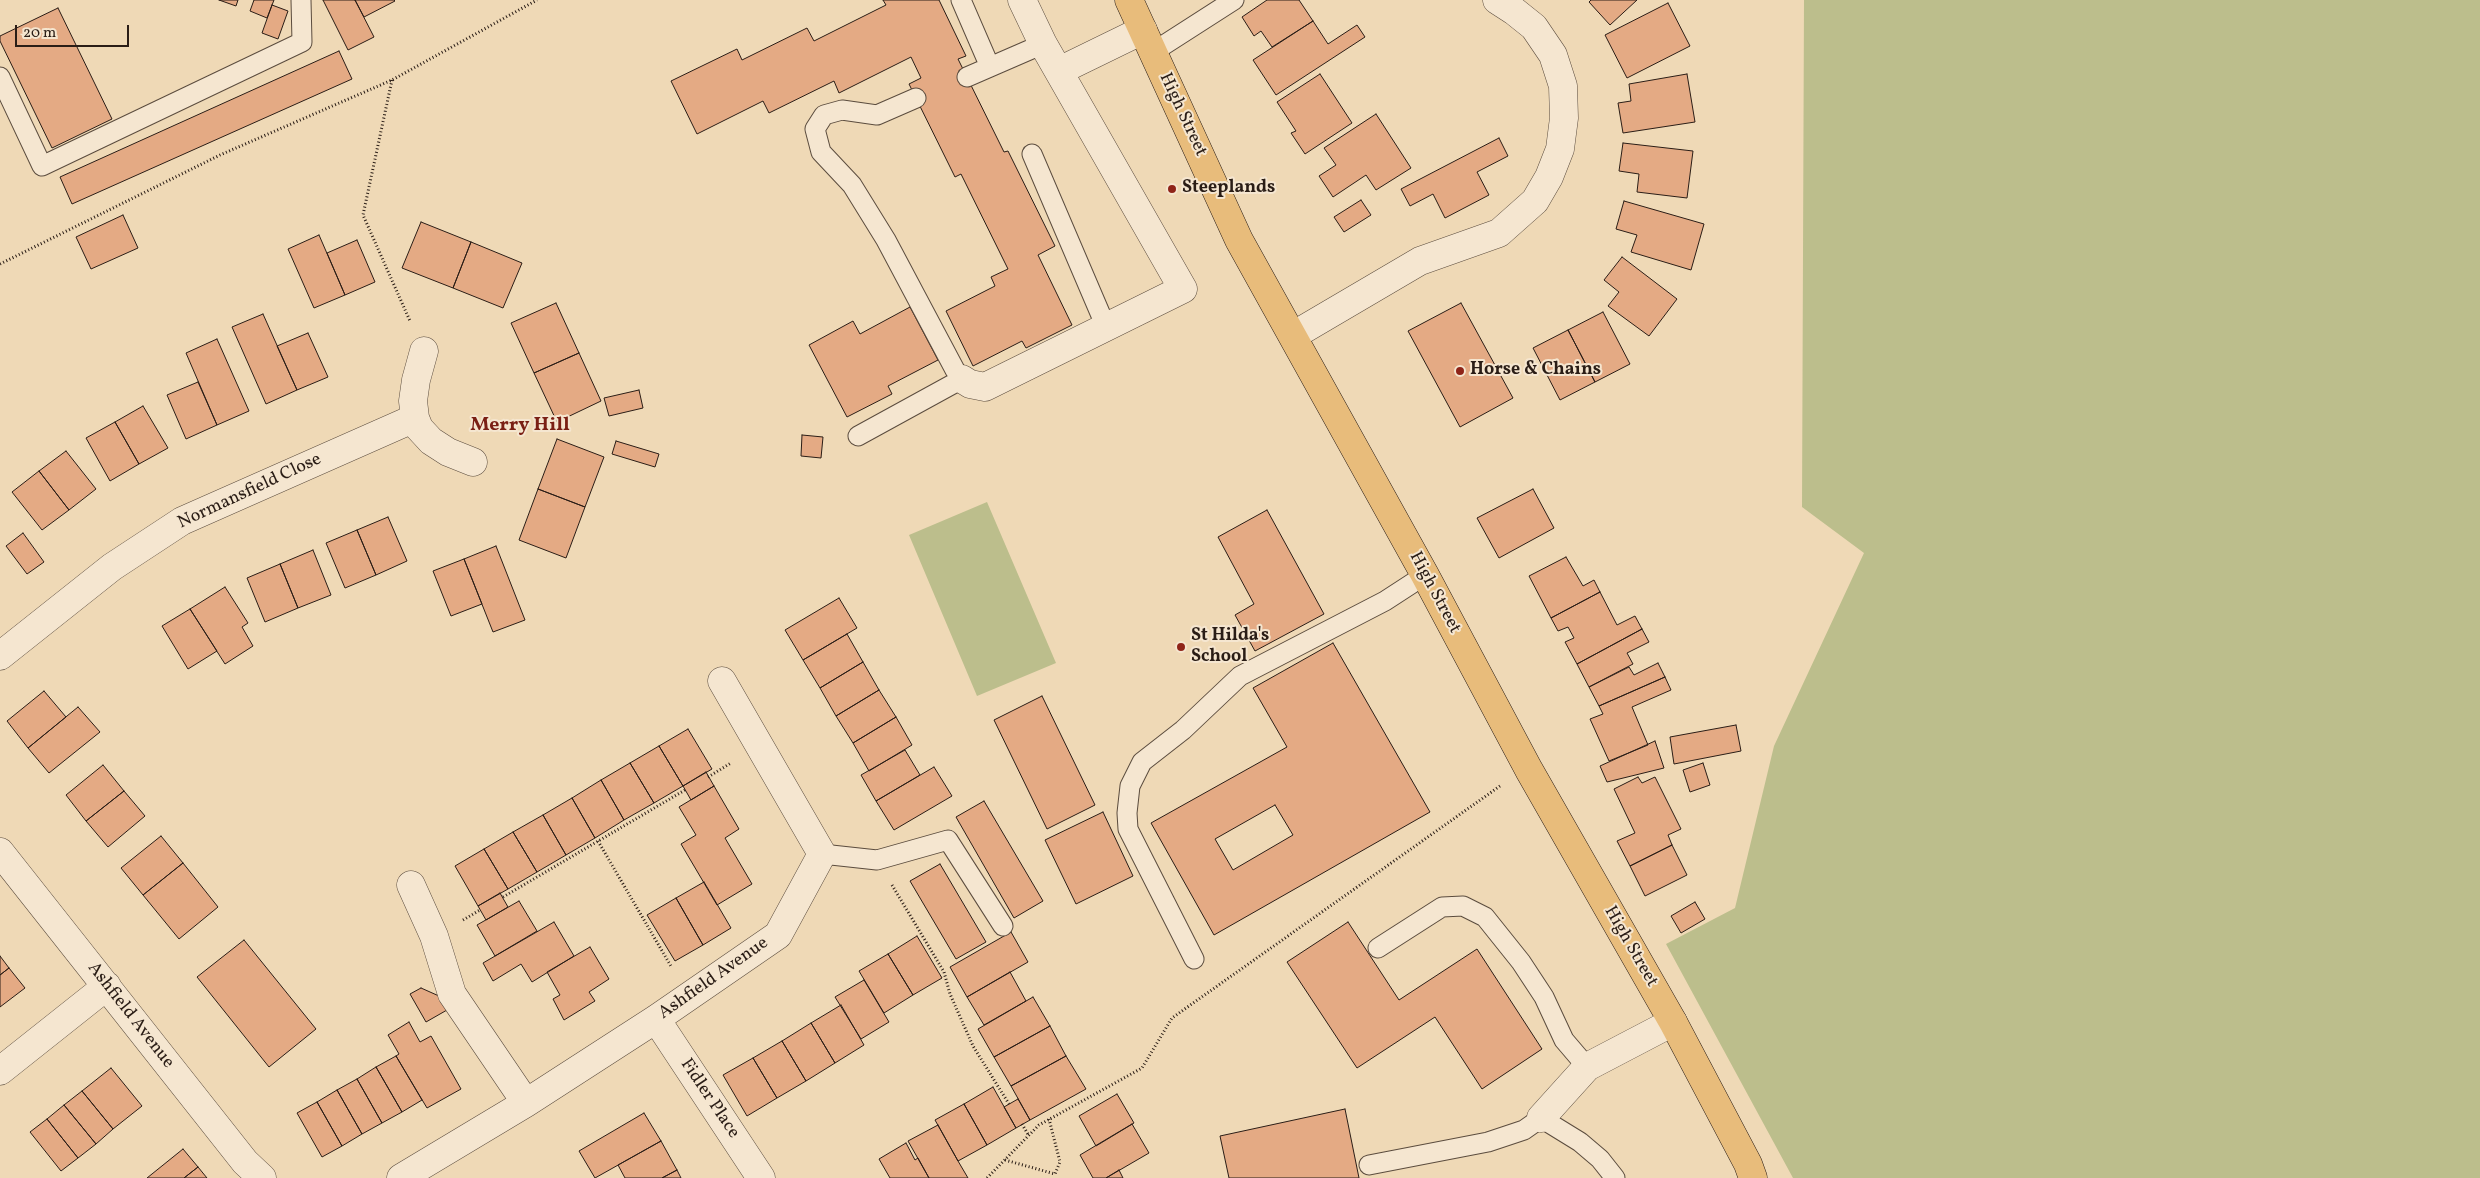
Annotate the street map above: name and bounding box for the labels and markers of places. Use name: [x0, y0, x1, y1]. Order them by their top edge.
place label: Steeplands: [1182, 178, 1275, 200]
marker: Steeplands: [1166, 183, 1178, 195]
place label: Horse & Chains: [1470, 360, 1601, 382]
marker: Horse & Chains: [1454, 365, 1466, 377]
place label: St Hilda's School: [1191, 626, 1269, 669]
marker: St Hilda's School: [1175, 641, 1187, 653]

